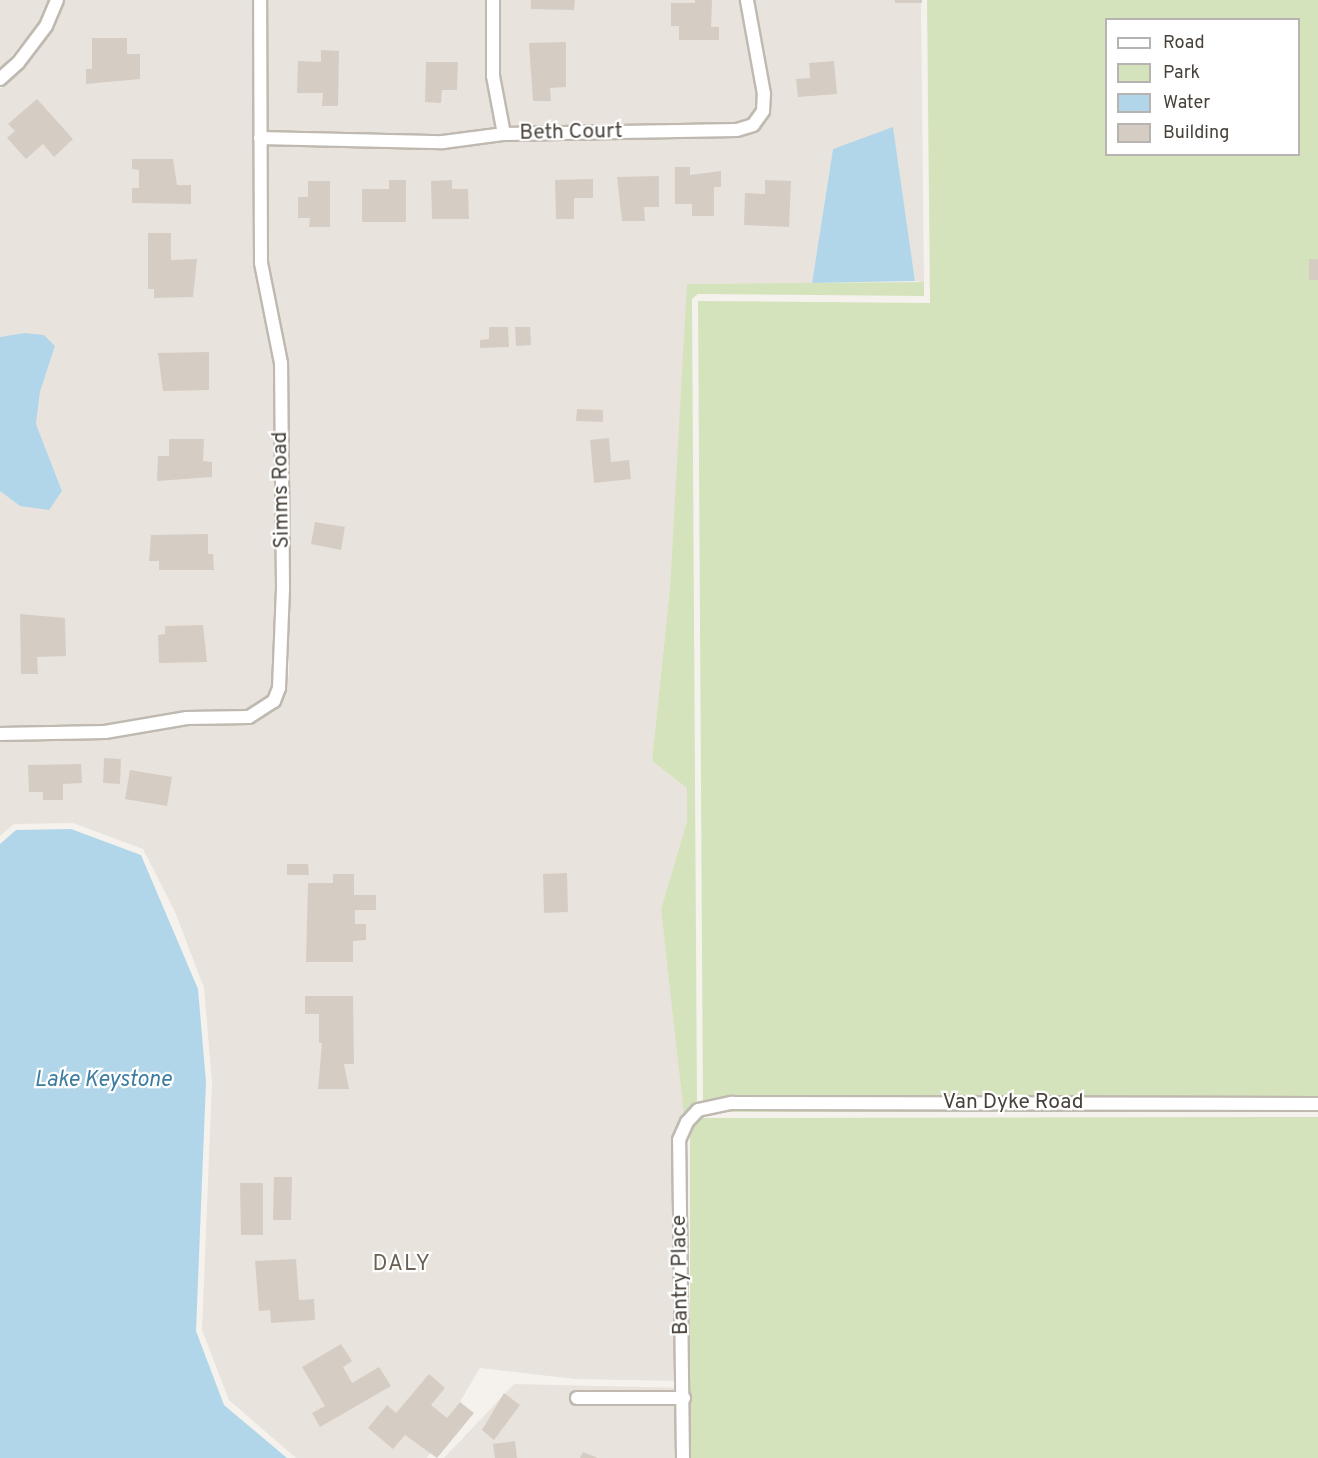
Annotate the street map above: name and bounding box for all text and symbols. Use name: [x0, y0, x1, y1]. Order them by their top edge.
legend: [1105, 18, 1300, 156]
text: Road: [1163, 32, 1205, 55]
text: Park: [1163, 62, 1200, 85]
text: Water: [1163, 92, 1210, 115]
street label: Beth Court: [519, 120, 623, 146]
text: Building: [1163, 122, 1229, 145]
street label: Simms Road: [268, 431, 296, 549]
water label: Lake Keystone: [34, 1068, 172, 1094]
street label: Van Dyke Road: [943, 1090, 1083, 1116]
street label: Bantry Place: [667, 1215, 695, 1335]
district label: DALY: [373, 1252, 431, 1278]

